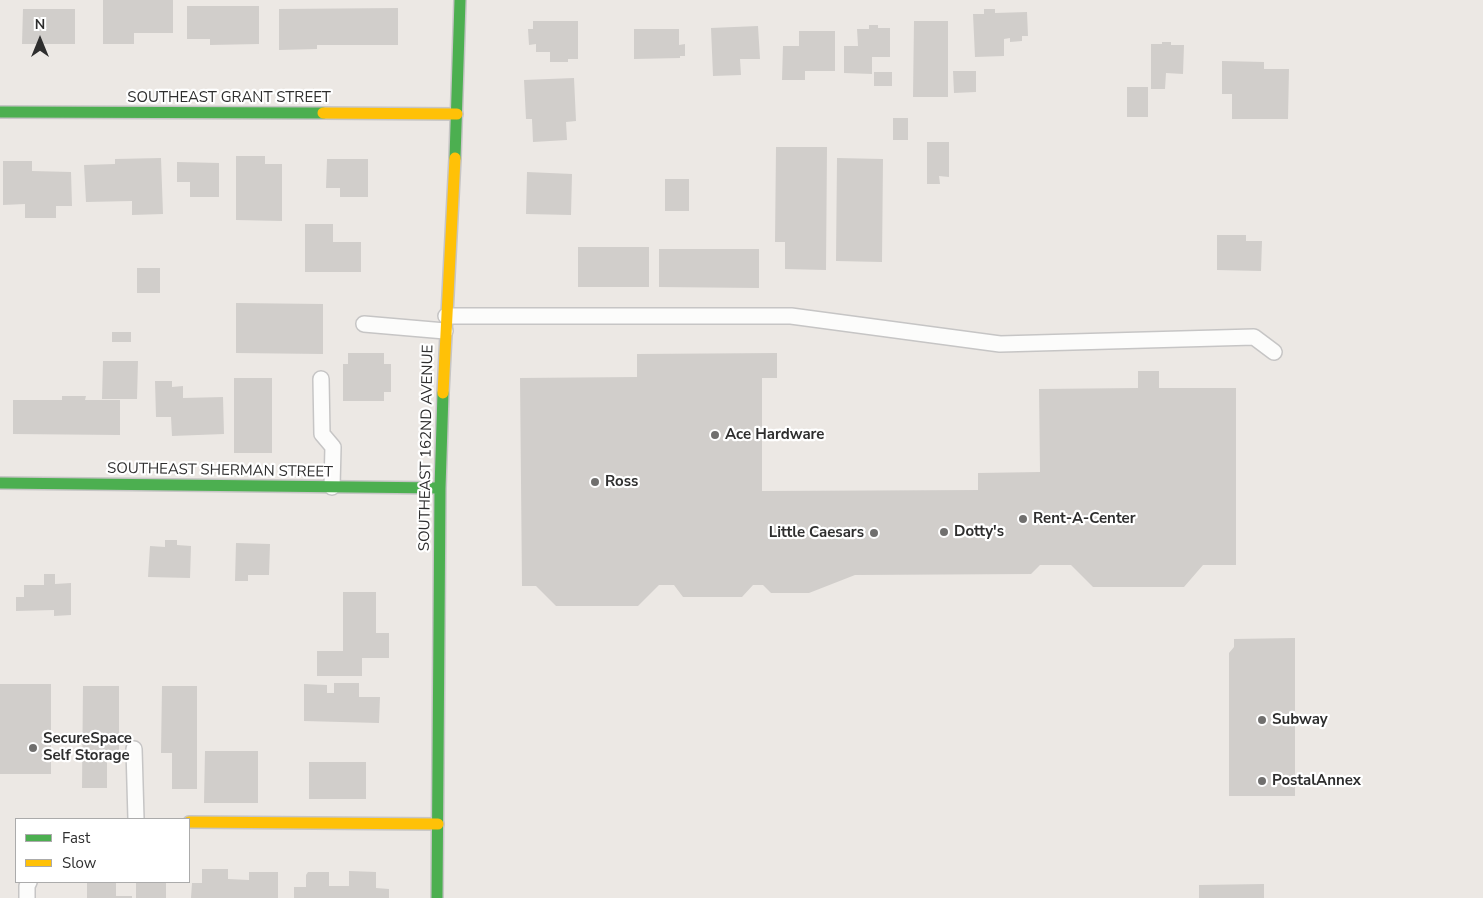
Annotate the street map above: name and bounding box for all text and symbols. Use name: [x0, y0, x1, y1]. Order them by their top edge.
north arrow: [15, 15, 65, 65]
text: N: [35, 15, 45, 34]
street label: SOUTHEAST GRANT STREET: [127, 89, 331, 107]
street label: SOUTHEAST 162ND AVENUE: [416, 345, 438, 551]
place label: Ace Hardware: [725, 426, 824, 444]
marker: Ace Hardware: [709, 429, 721, 441]
street label: SOUTHEAST SHERMAN STREET: [107, 460, 333, 482]
place label: Ross: [605, 473, 638, 491]
marker: Ross: [589, 476, 601, 488]
place label: Rent-A-Center: [1033, 510, 1136, 528]
marker: Rent-A-Center: [1017, 513, 1029, 525]
place label: Dotty's: [954, 523, 1004, 541]
place label: Little Caesars: [769, 524, 864, 542]
marker: Dotty's: [938, 526, 950, 538]
marker: Little Caesars: [868, 527, 880, 539]
place label: Subway: [1272, 711, 1328, 729]
marker: Subway: [1256, 714, 1268, 726]
place label: SecureSpace Self Storage: [43, 730, 132, 765]
marker: SecureSpace Self Storage: [27, 742, 39, 754]
place label: PostalAnnex: [1272, 772, 1361, 790]
marker: PostalAnnex: [1256, 775, 1268, 787]
legend: [15, 818, 190, 883]
text: Fast: [62, 828, 90, 848]
text: Slow: [62, 853, 96, 873]

